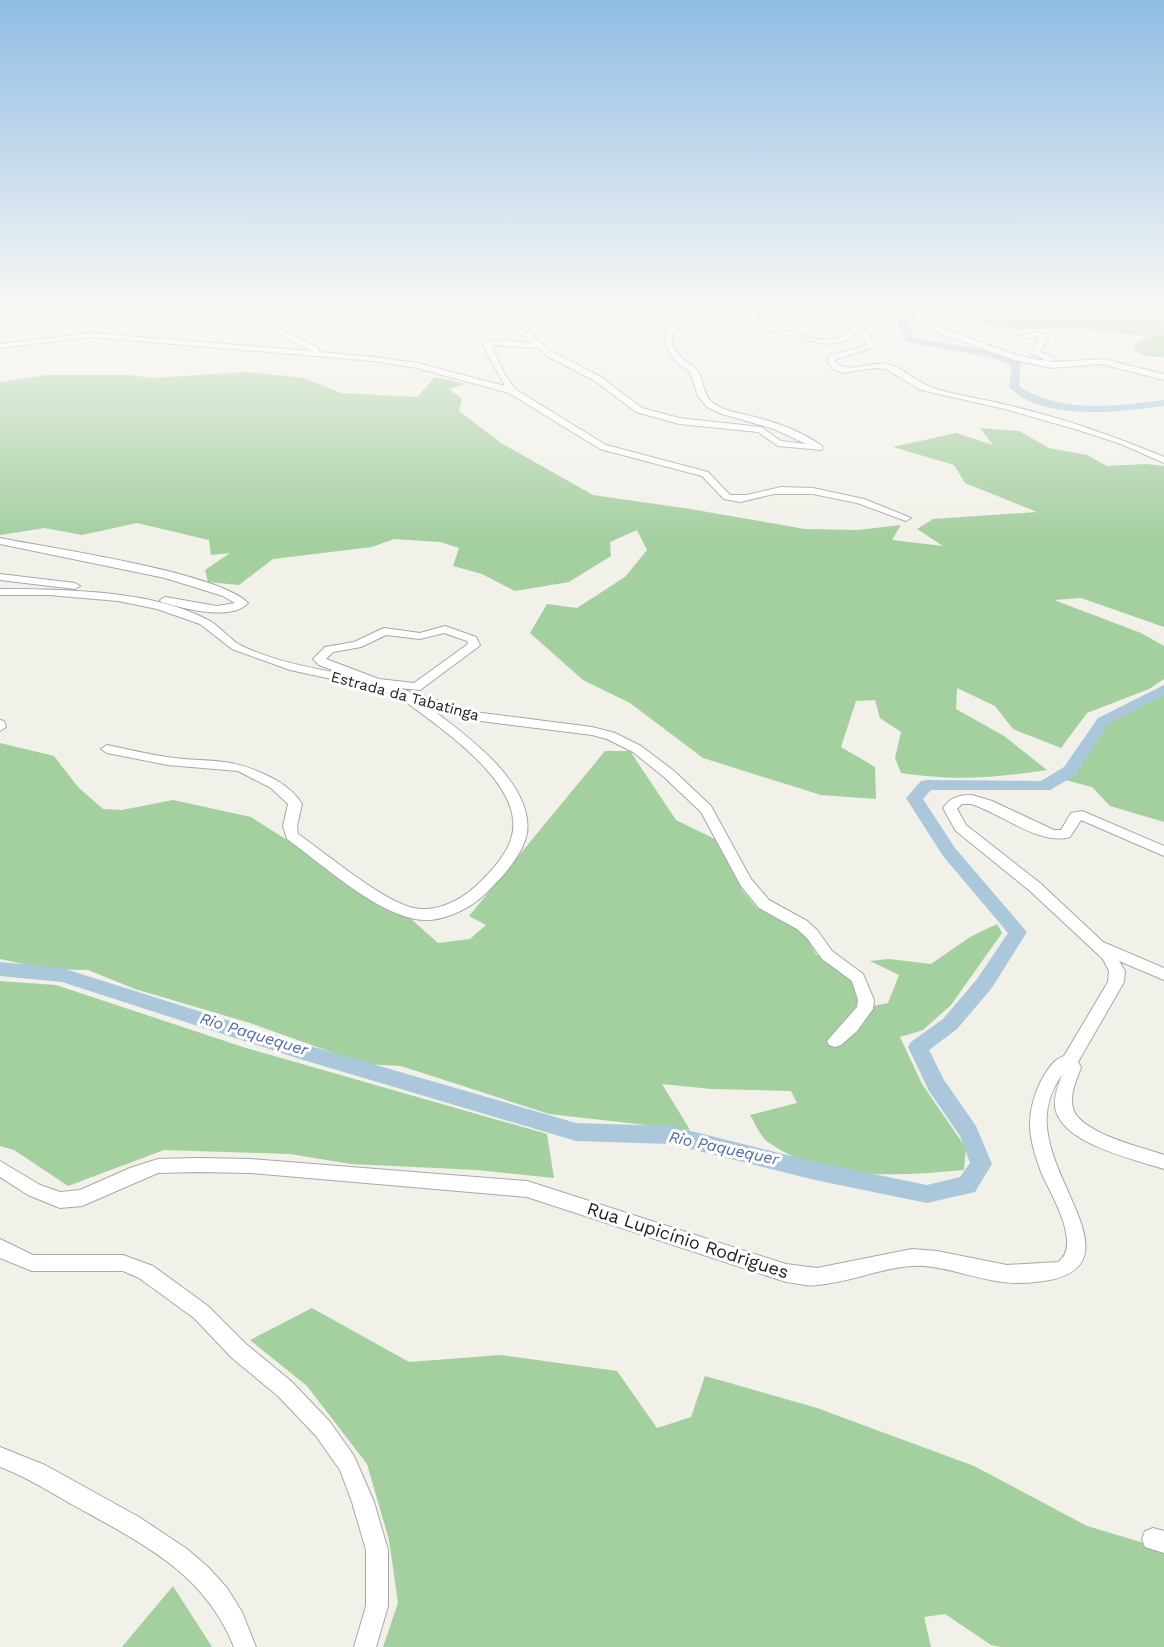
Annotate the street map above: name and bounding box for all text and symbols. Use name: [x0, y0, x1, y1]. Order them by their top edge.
street label: Estrada da Tabatinga: [329, 668, 482, 725]
water label: Rio Paquequer: [198, 1009, 311, 1060]
water label: Rio Paquequer: [667, 1127, 781, 1169]
street label: Rua Lupicínio Rodrigues: [585, 1197, 791, 1283]

